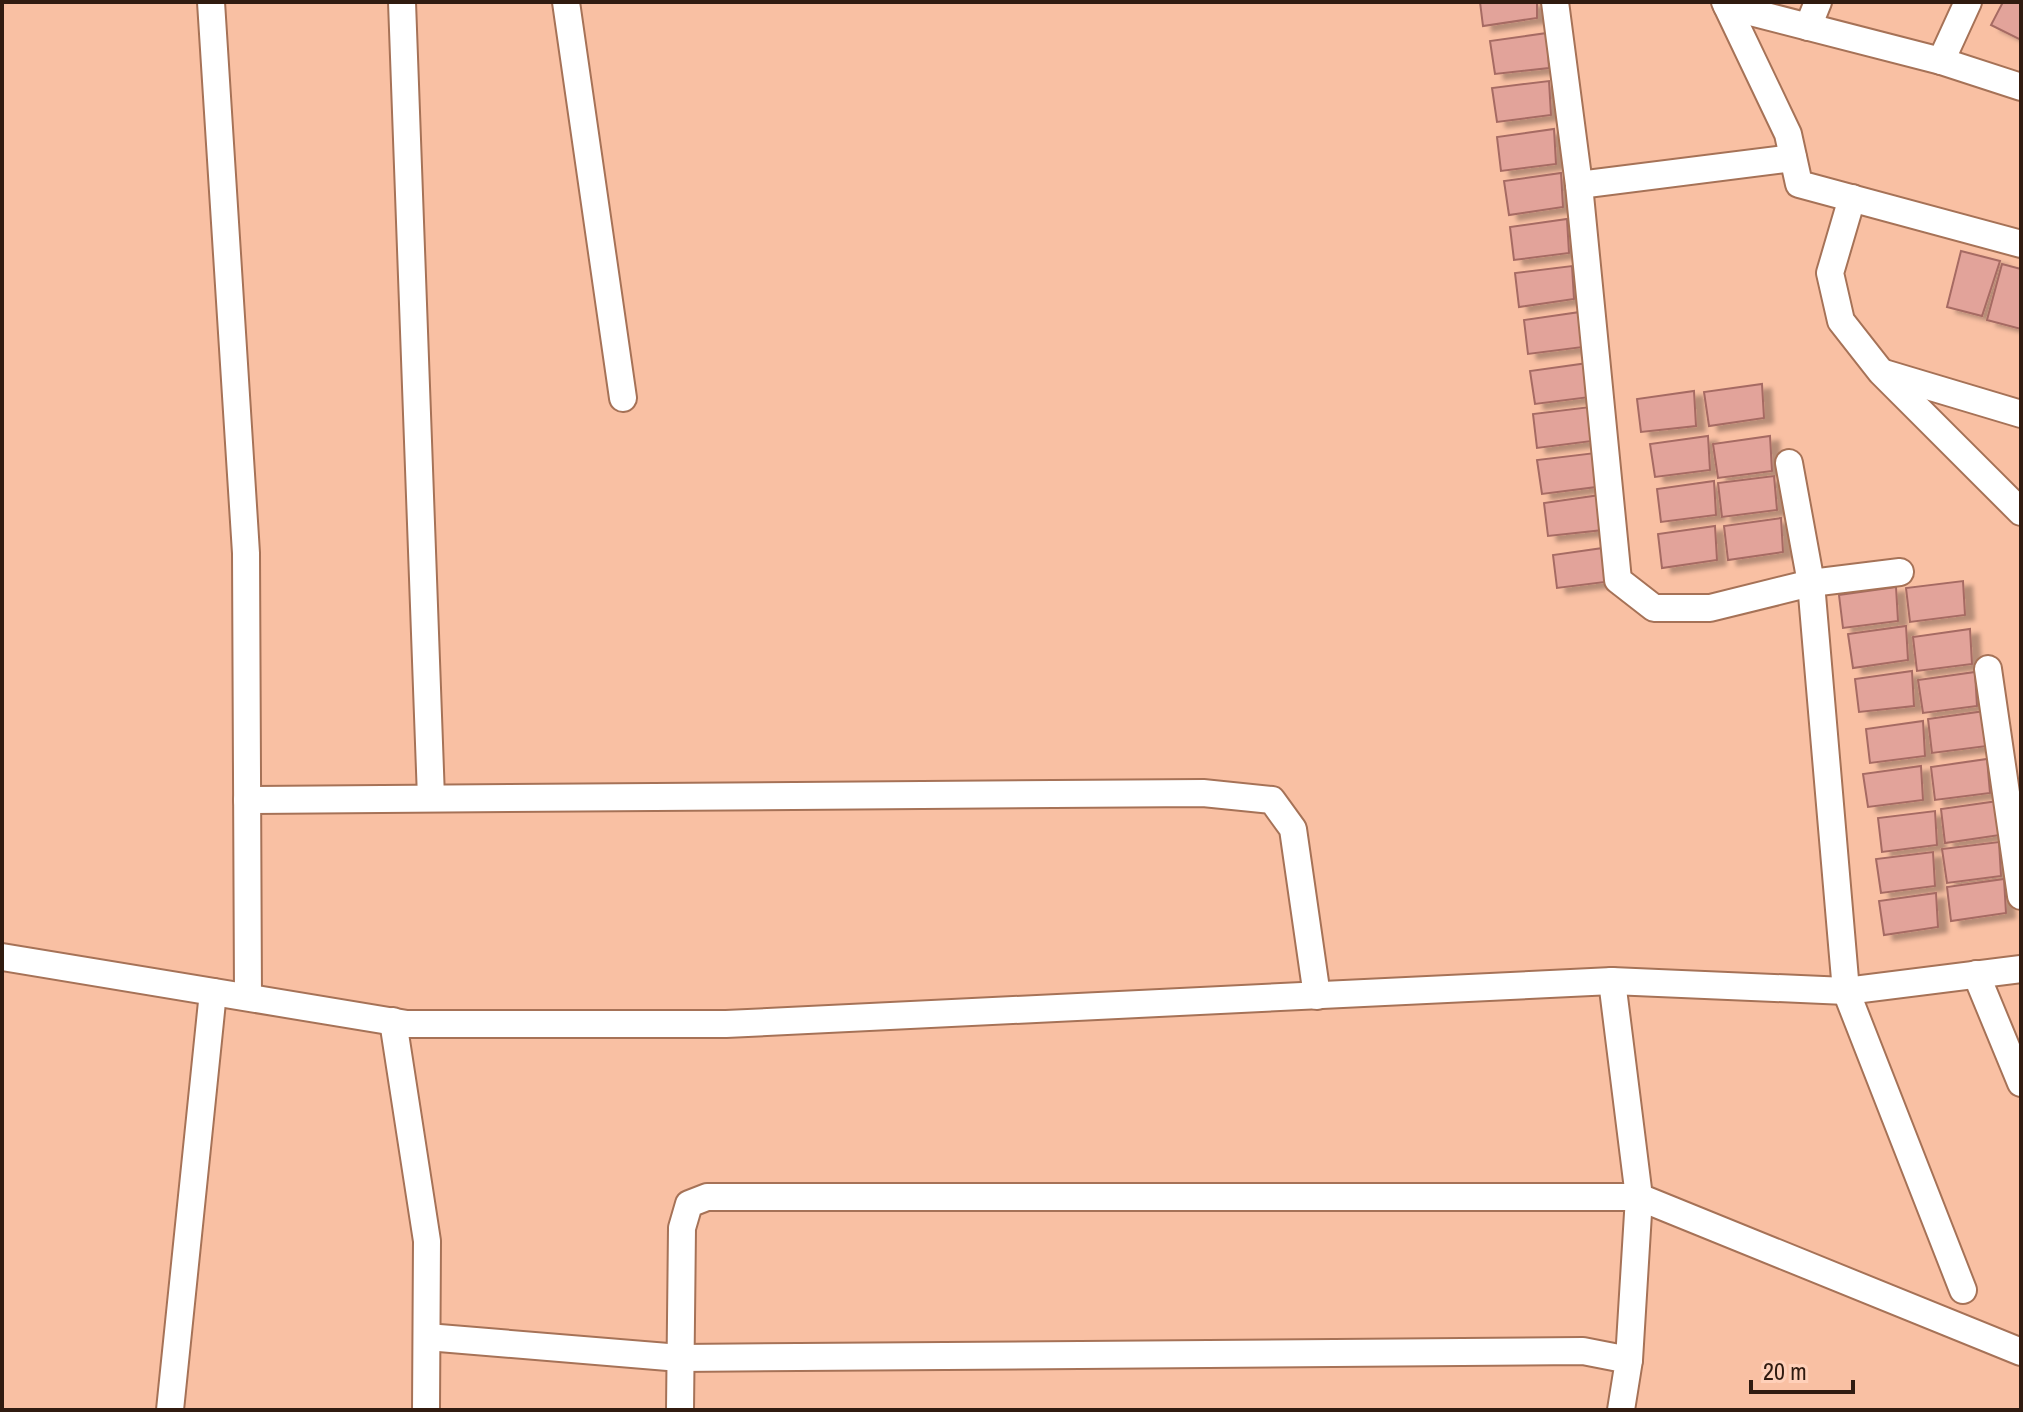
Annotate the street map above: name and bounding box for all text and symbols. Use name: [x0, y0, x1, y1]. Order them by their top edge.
scale bar: [1751, 1344, 1853, 1394]
text: 20 m: [1763, 1355, 1807, 1387]

